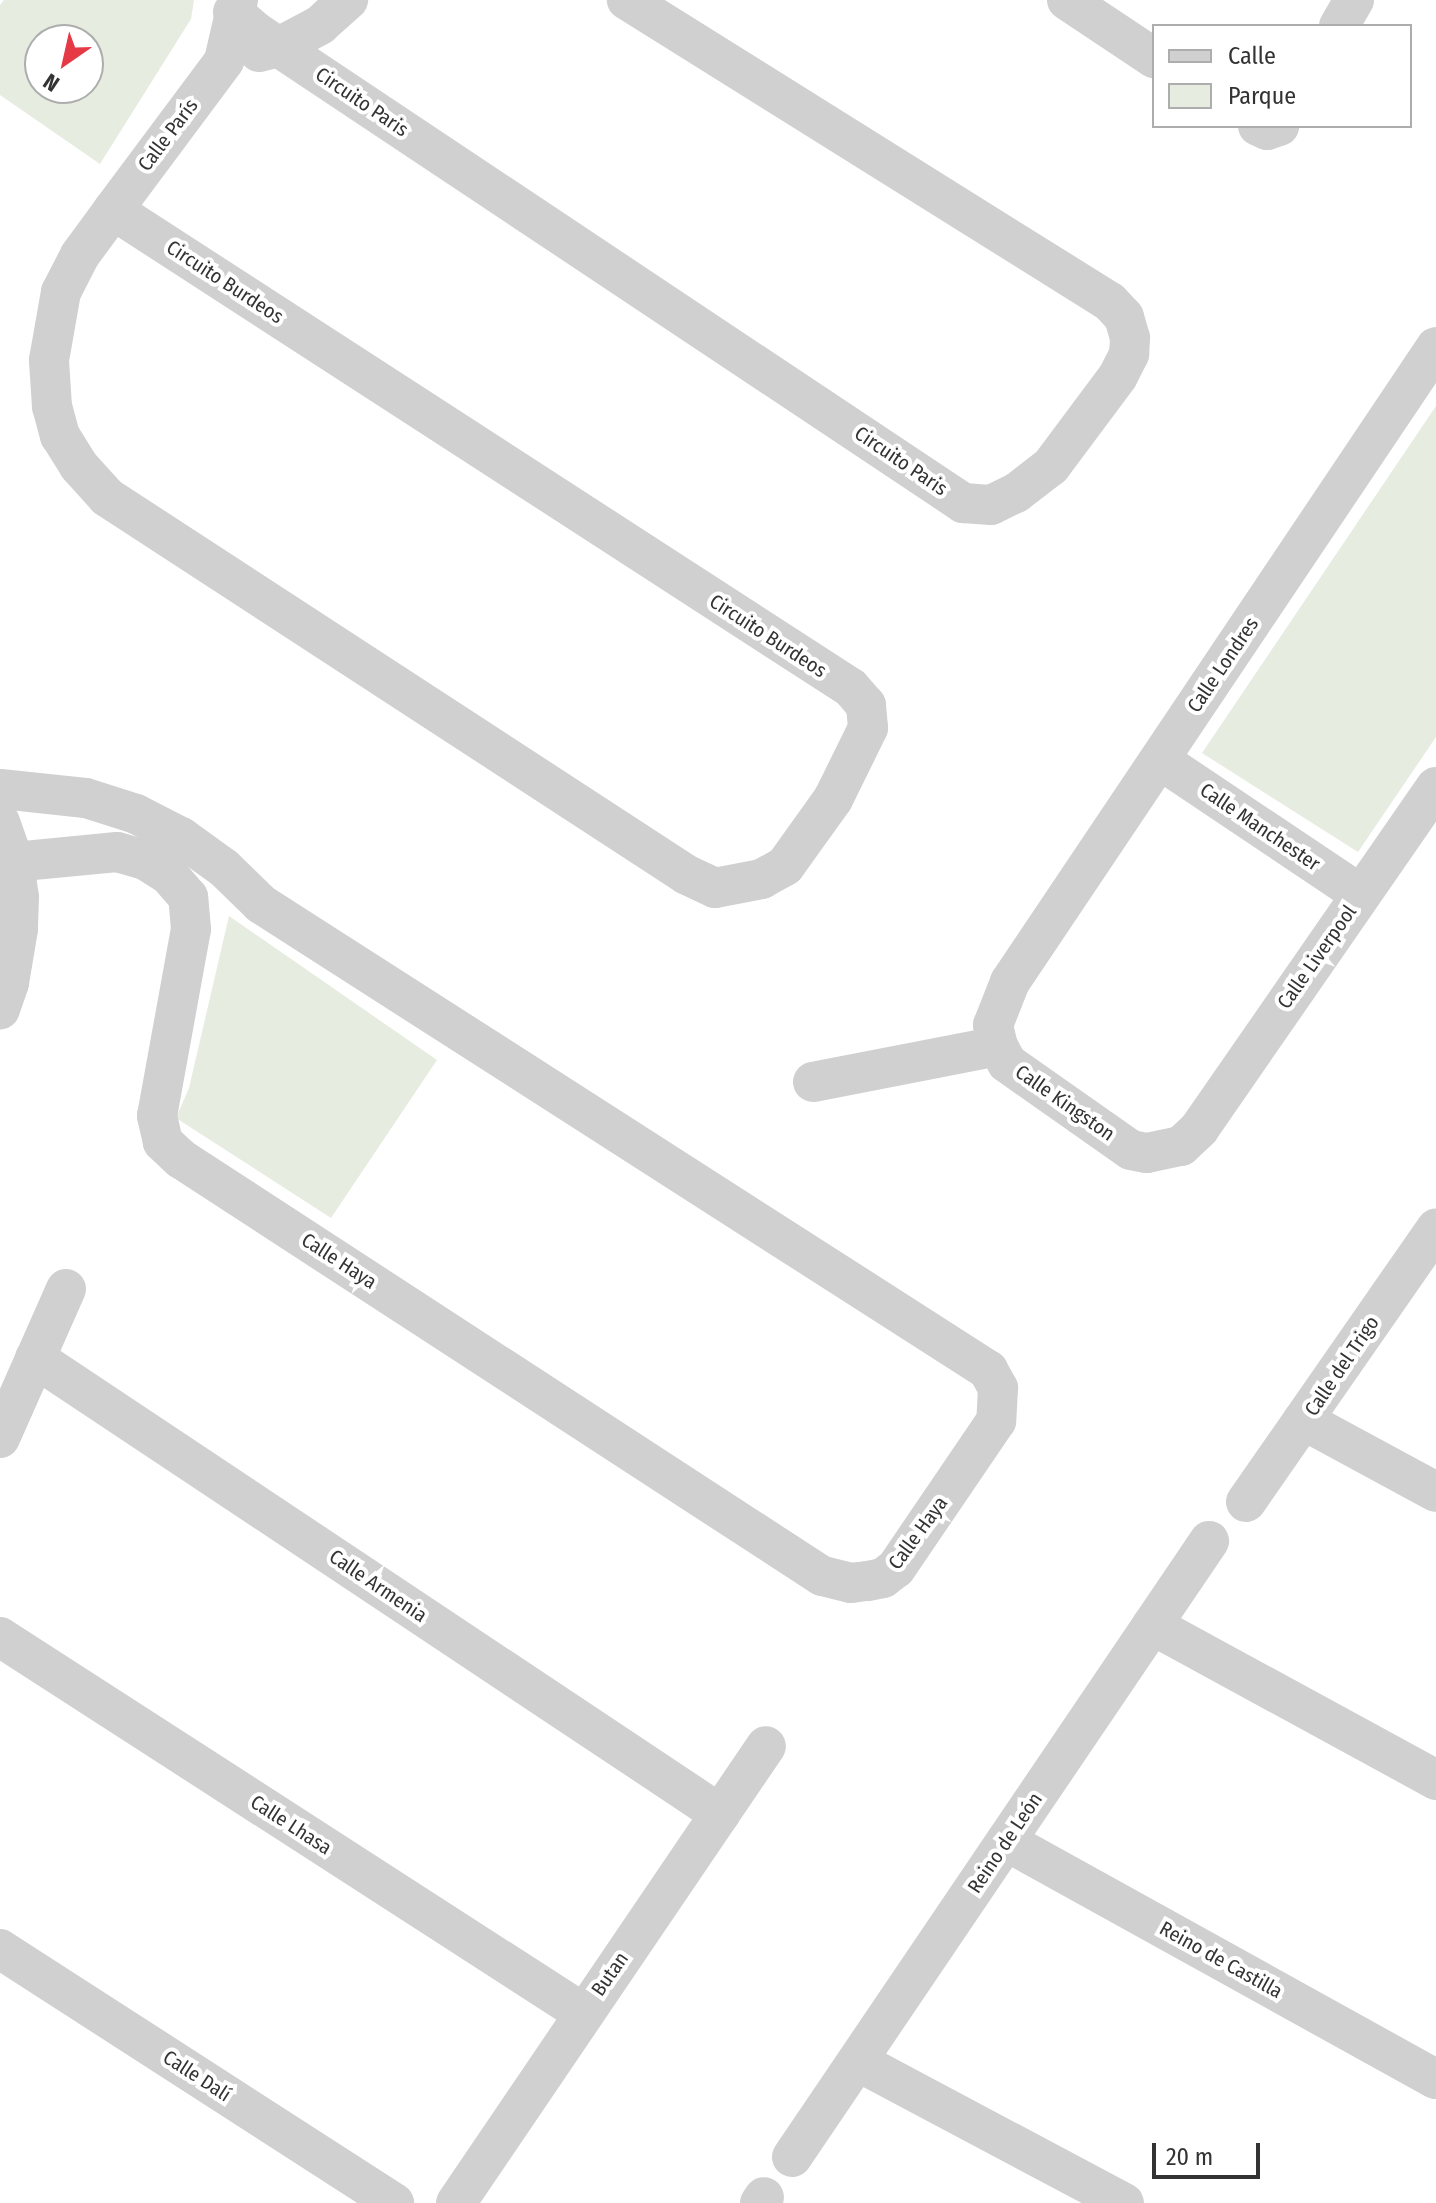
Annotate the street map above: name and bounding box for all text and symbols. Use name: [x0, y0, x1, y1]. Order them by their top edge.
north arrow: [24, 24, 104, 104]
legend: [1152, 24, 1412, 128]
text: Calle: [1228, 42, 1276, 70]
street label: Circuito Paris: [311, 62, 413, 142]
text: N: [38, 68, 64, 98]
text: Parque: [1228, 82, 1296, 110]
street label: Calle París: [133, 94, 203, 176]
street label: Circuito Burdeos: [162, 235, 288, 329]
street label: Circuito Paris: [850, 421, 952, 501]
street label: Circuito Burdeos: [705, 589, 831, 683]
street label: Calle Londres: [1182, 613, 1264, 717]
street label: Calle Manchester: [1195, 778, 1325, 876]
street label: Calle Liverpool: [1272, 901, 1362, 1013]
street label: Calle Kingston: [1011, 1060, 1119, 1146]
street label: Calle Haya: [297, 1228, 381, 1294]
street label: Calle del Trigo: [1300, 1311, 1384, 1421]
street label: Calle Haya: [883, 1492, 953, 1574]
street label: Calle Armenia: [325, 1545, 431, 1627]
street label: Reino de León: [963, 1788, 1047, 1898]
street label: Calle Lhasa: [246, 1790, 336, 1860]
street label: Reino de Castilla: [1155, 1916, 1287, 2004]
street label: Butan: [586, 1947, 634, 2001]
street label: Calle Dalí: [159, 2045, 235, 2107]
scale bar: [1156, 2127, 1264, 2177]
text: 20 m: [1166, 2143, 1213, 2171]

